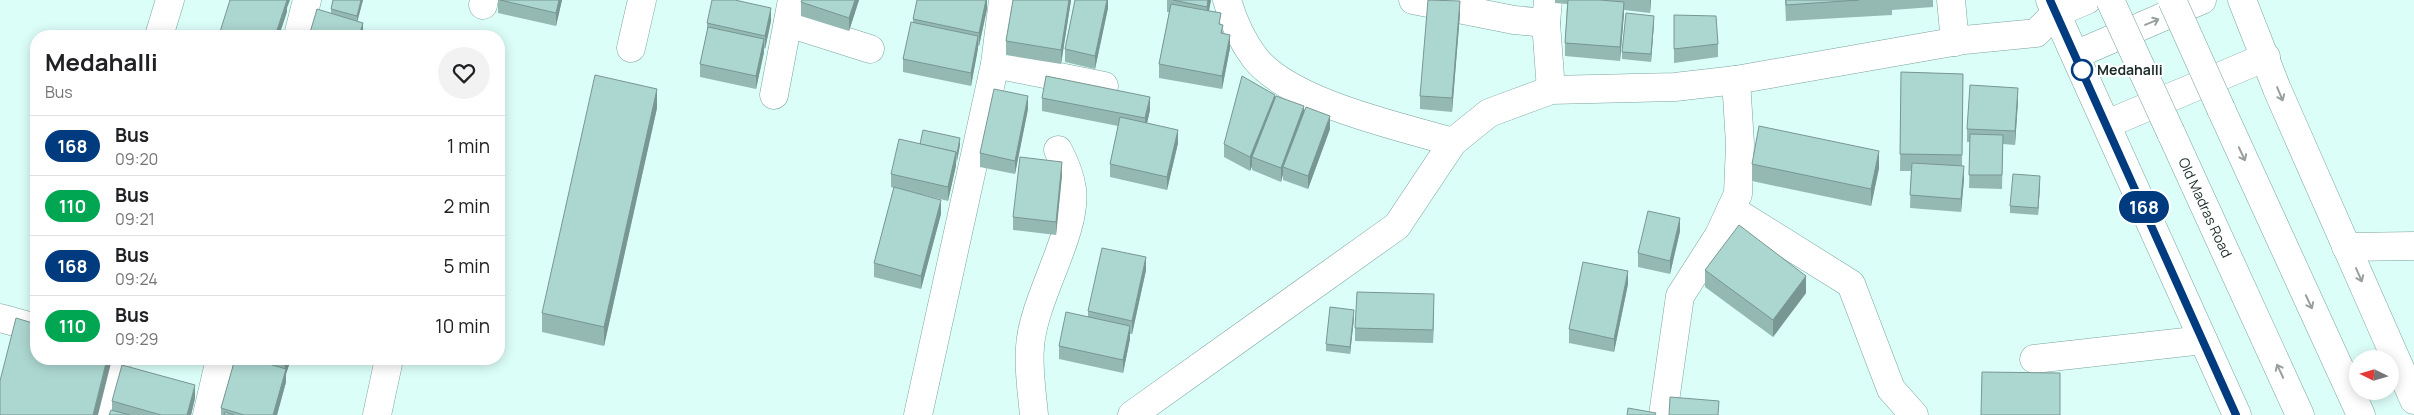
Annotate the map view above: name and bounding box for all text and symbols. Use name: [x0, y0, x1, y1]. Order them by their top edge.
one-way arrow: [2144, 16, 2159, 26]
text: Medahalli: [45, 45, 158, 78]
button: heart: [438, 47, 490, 99]
marker: Medahalli: [2071, 59, 2093, 81]
place label: Medahalli: [2097, 60, 2163, 79]
text: Bus: [45, 81, 73, 103]
one-way arrow: [2275, 86, 2285, 101]
text: Bus: [115, 122, 149, 148]
text: 1 min: [447, 133, 490, 159]
text: 168: [57, 134, 88, 158]
one-way arrow: [2237, 146, 2247, 161]
text: 09:20: [115, 148, 158, 170]
street label: Old Madras Road: [2174, 154, 2237, 261]
text: Bus: [115, 182, 149, 208]
line badge: 168: [2115, 191, 2173, 223]
text: 2 min: [444, 193, 490, 219]
text: 110: [59, 194, 86, 218]
text: 168: [2129, 195, 2159, 219]
text: 09:21: [115, 208, 155, 230]
text: Bus: [115, 242, 149, 268]
text: 5 min: [443, 253, 490, 279]
text: 168: [57, 254, 88, 278]
one-way arrow: [2354, 267, 2364, 282]
text: 09:24: [115, 268, 158, 290]
one-way arrow: [2305, 294, 2314, 309]
text: Bus: [115, 302, 149, 328]
text: 10 min: [435, 313, 490, 339]
text: 110: [59, 314, 86, 338]
text: 09:29: [115, 328, 159, 350]
north arrow: [2349, 350, 2399, 400]
map controls: [2349, 350, 2399, 400]
one-way arrow: [2274, 364, 2284, 379]

